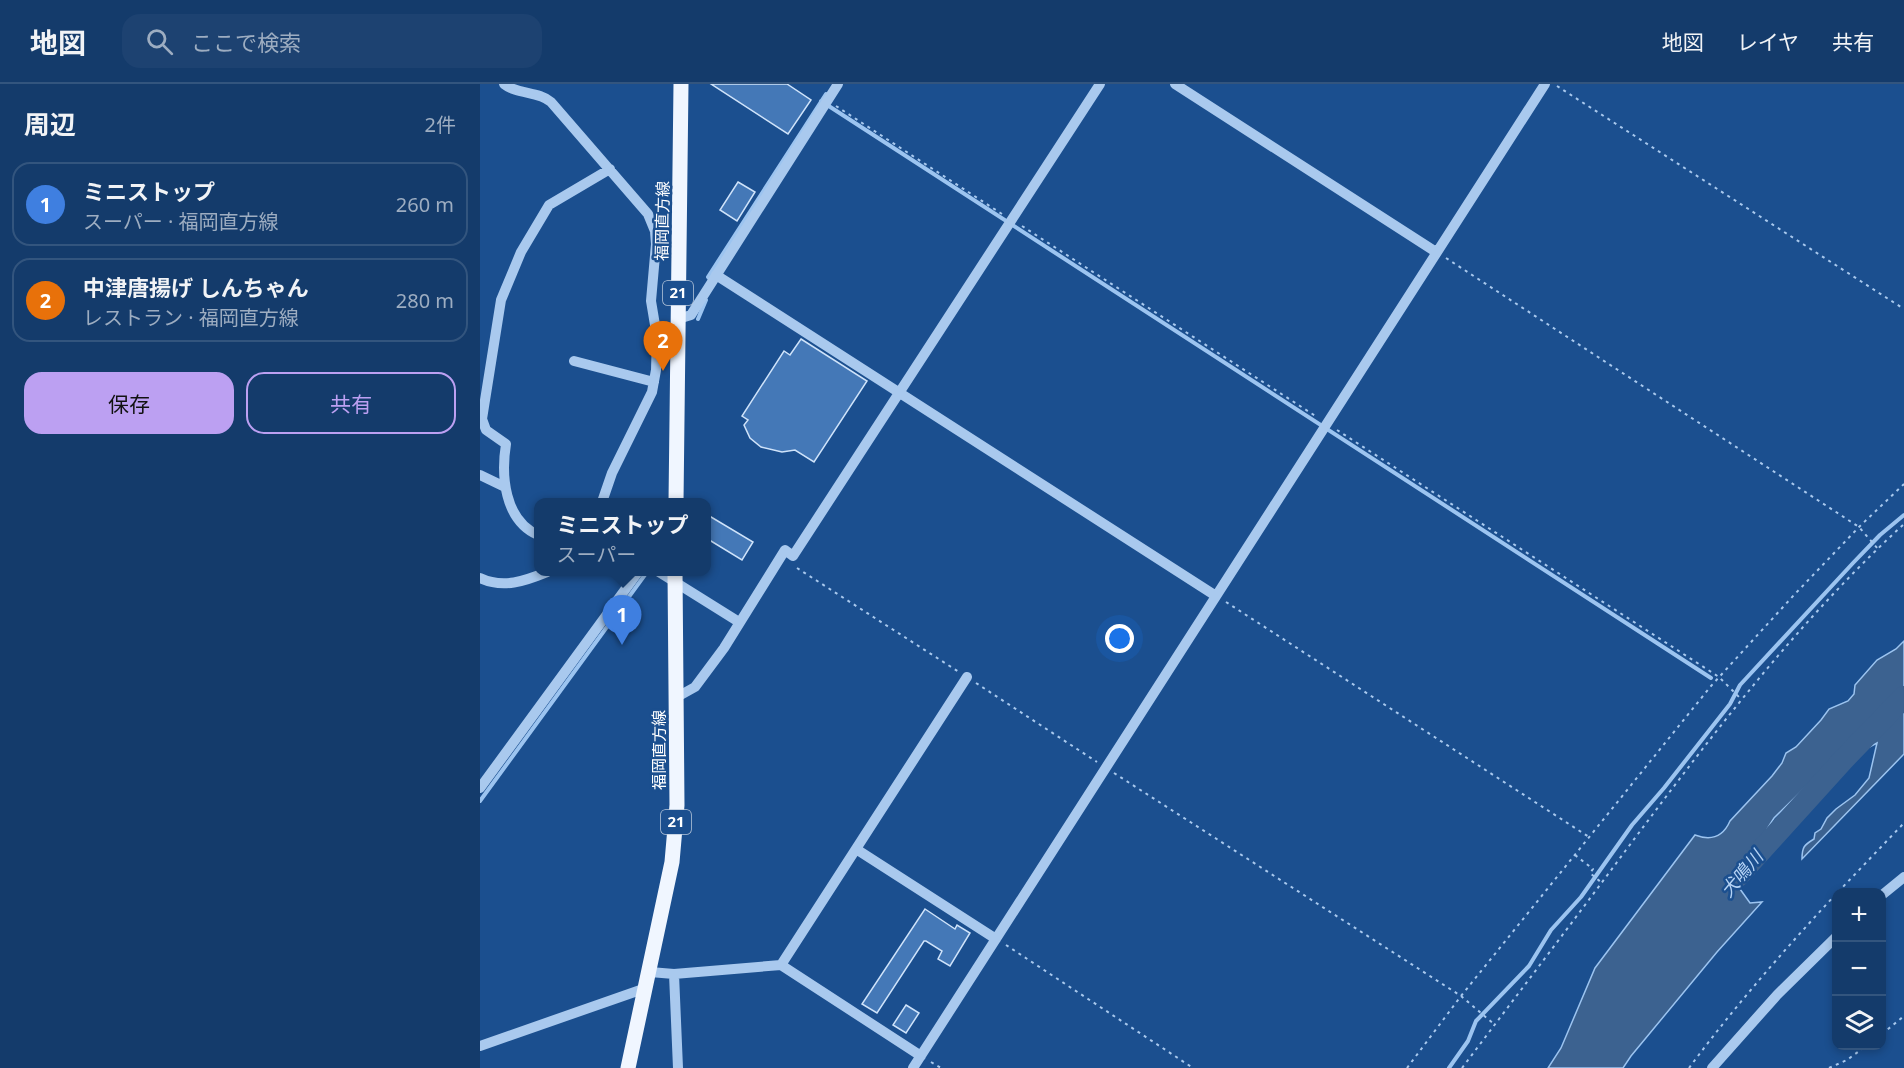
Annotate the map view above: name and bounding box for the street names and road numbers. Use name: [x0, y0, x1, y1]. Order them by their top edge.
street label: 福岡直方線: [650, 181, 674, 261]
road number: 21: [663, 281, 693, 305]
street label: 福岡直方線: [648, 710, 670, 790]
road number: 21: [661, 810, 691, 834]

